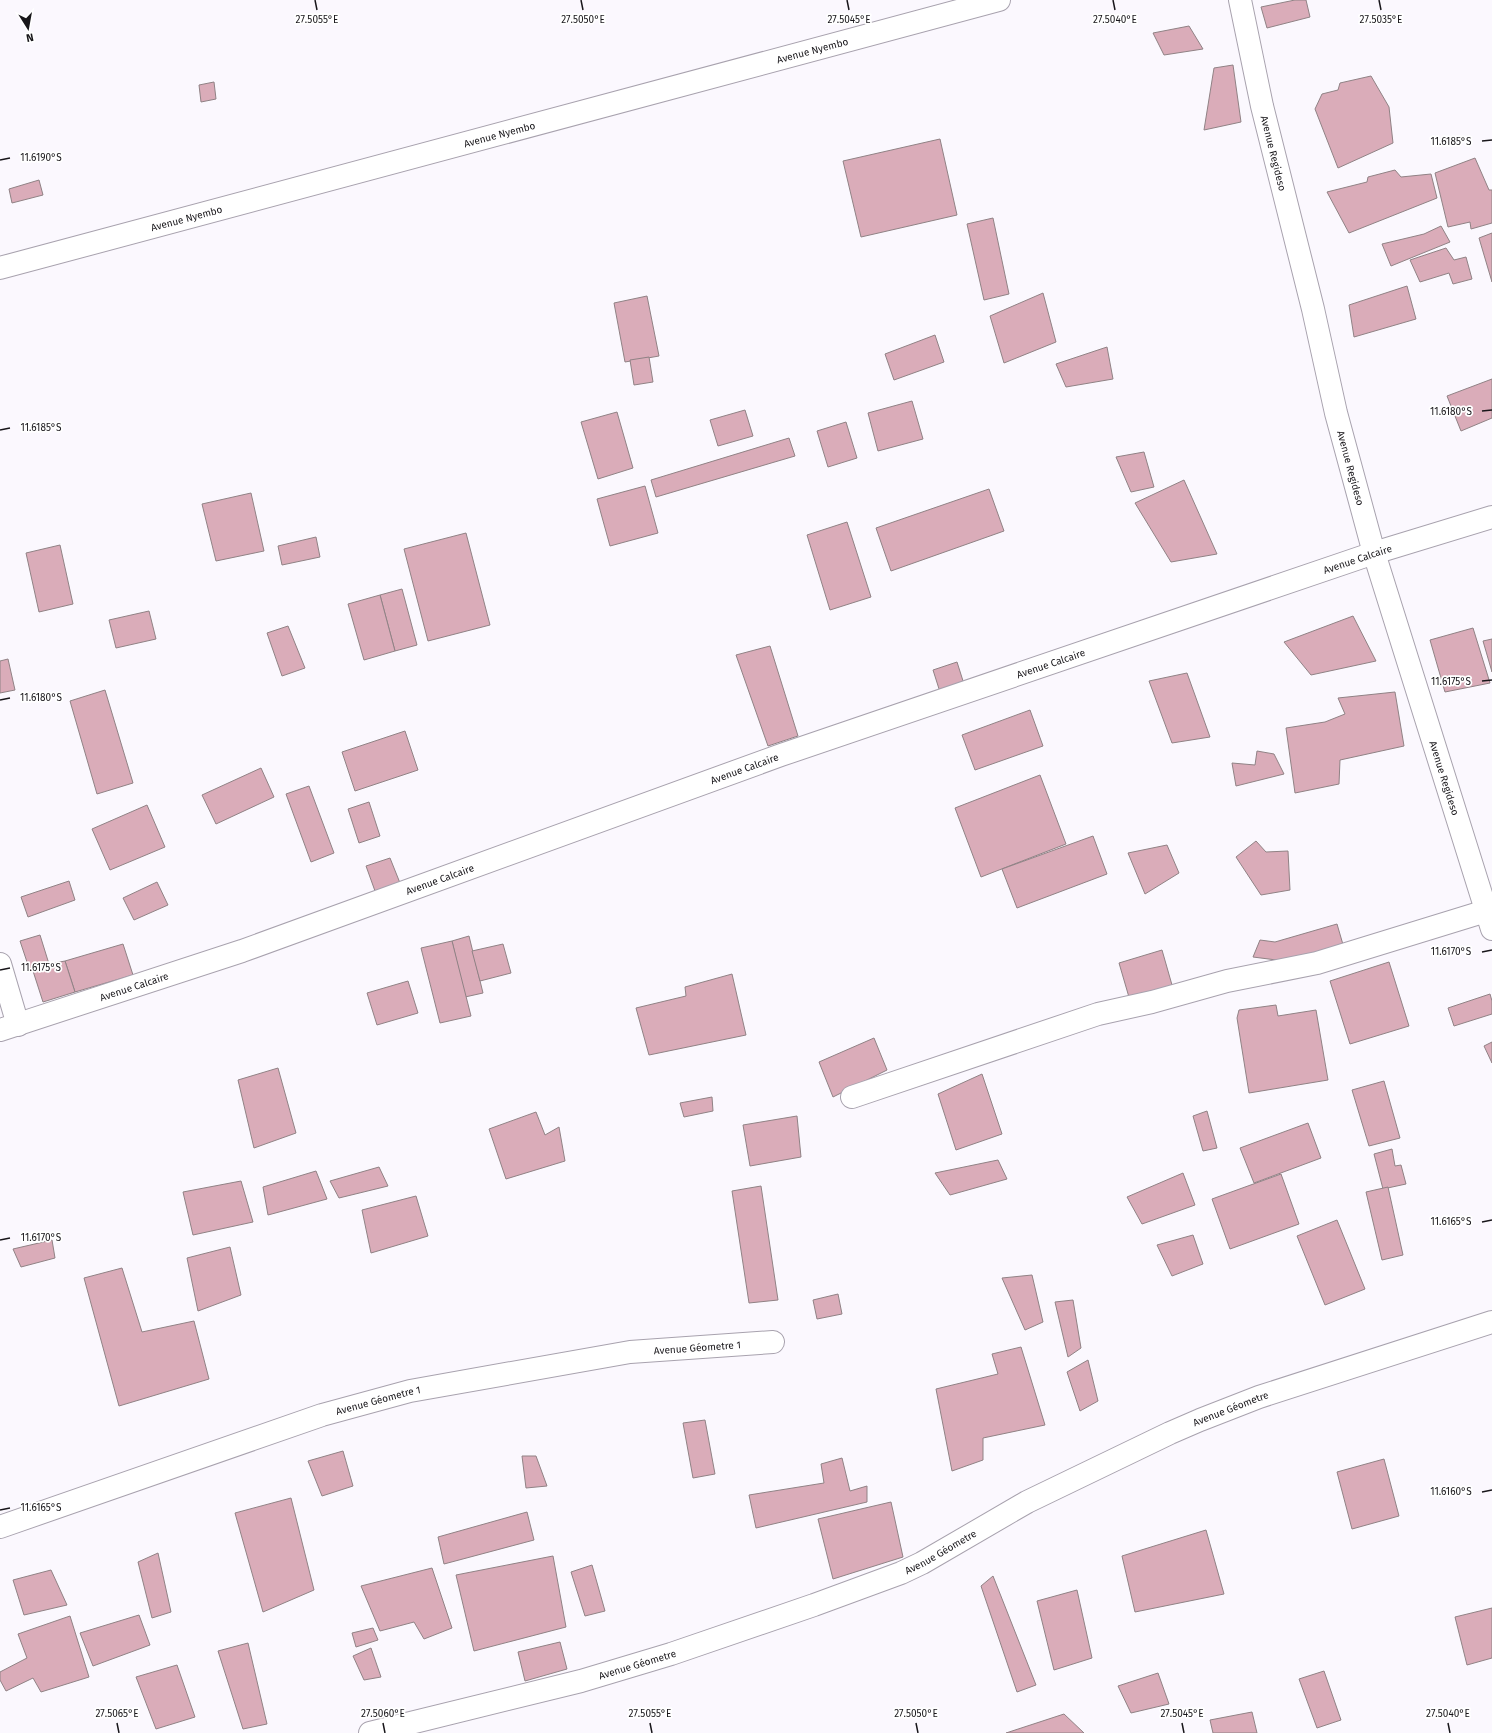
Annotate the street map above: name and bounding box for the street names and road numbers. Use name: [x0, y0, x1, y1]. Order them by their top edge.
street label: Avenue Nyembo: [776, 36, 850, 66]
street label: Avenue Regideso: [1258, 115, 1288, 193]
street label: Avenue Nyembo: [463, 120, 537, 150]
street label: Avenue Nyembo: [150, 204, 224, 234]
street label: Avenue Regideso: [1334, 429, 1366, 507]
street label: Avenue Calcaire: [1322, 543, 1393, 577]
street label: Avenue Calcaire: [1015, 647, 1087, 681]
street label: Avenue Regideso: [1426, 740, 1461, 817]
street label: Avenue Calcaire: [709, 751, 780, 787]
street label: Avenue Calcaire: [404, 862, 476, 898]
street label: Avenue Calcaire: [98, 970, 170, 1004]
street label: Avenue Géometre 1: [653, 1339, 741, 1357]
street label: Avenue Géometre 1: [335, 1384, 422, 1418]
street label: Avenue Géometre: [1191, 1389, 1270, 1429]
street label: Avenue Géometre: [903, 1528, 979, 1577]
street label: Avenue Géometre: [597, 1648, 678, 1682]

